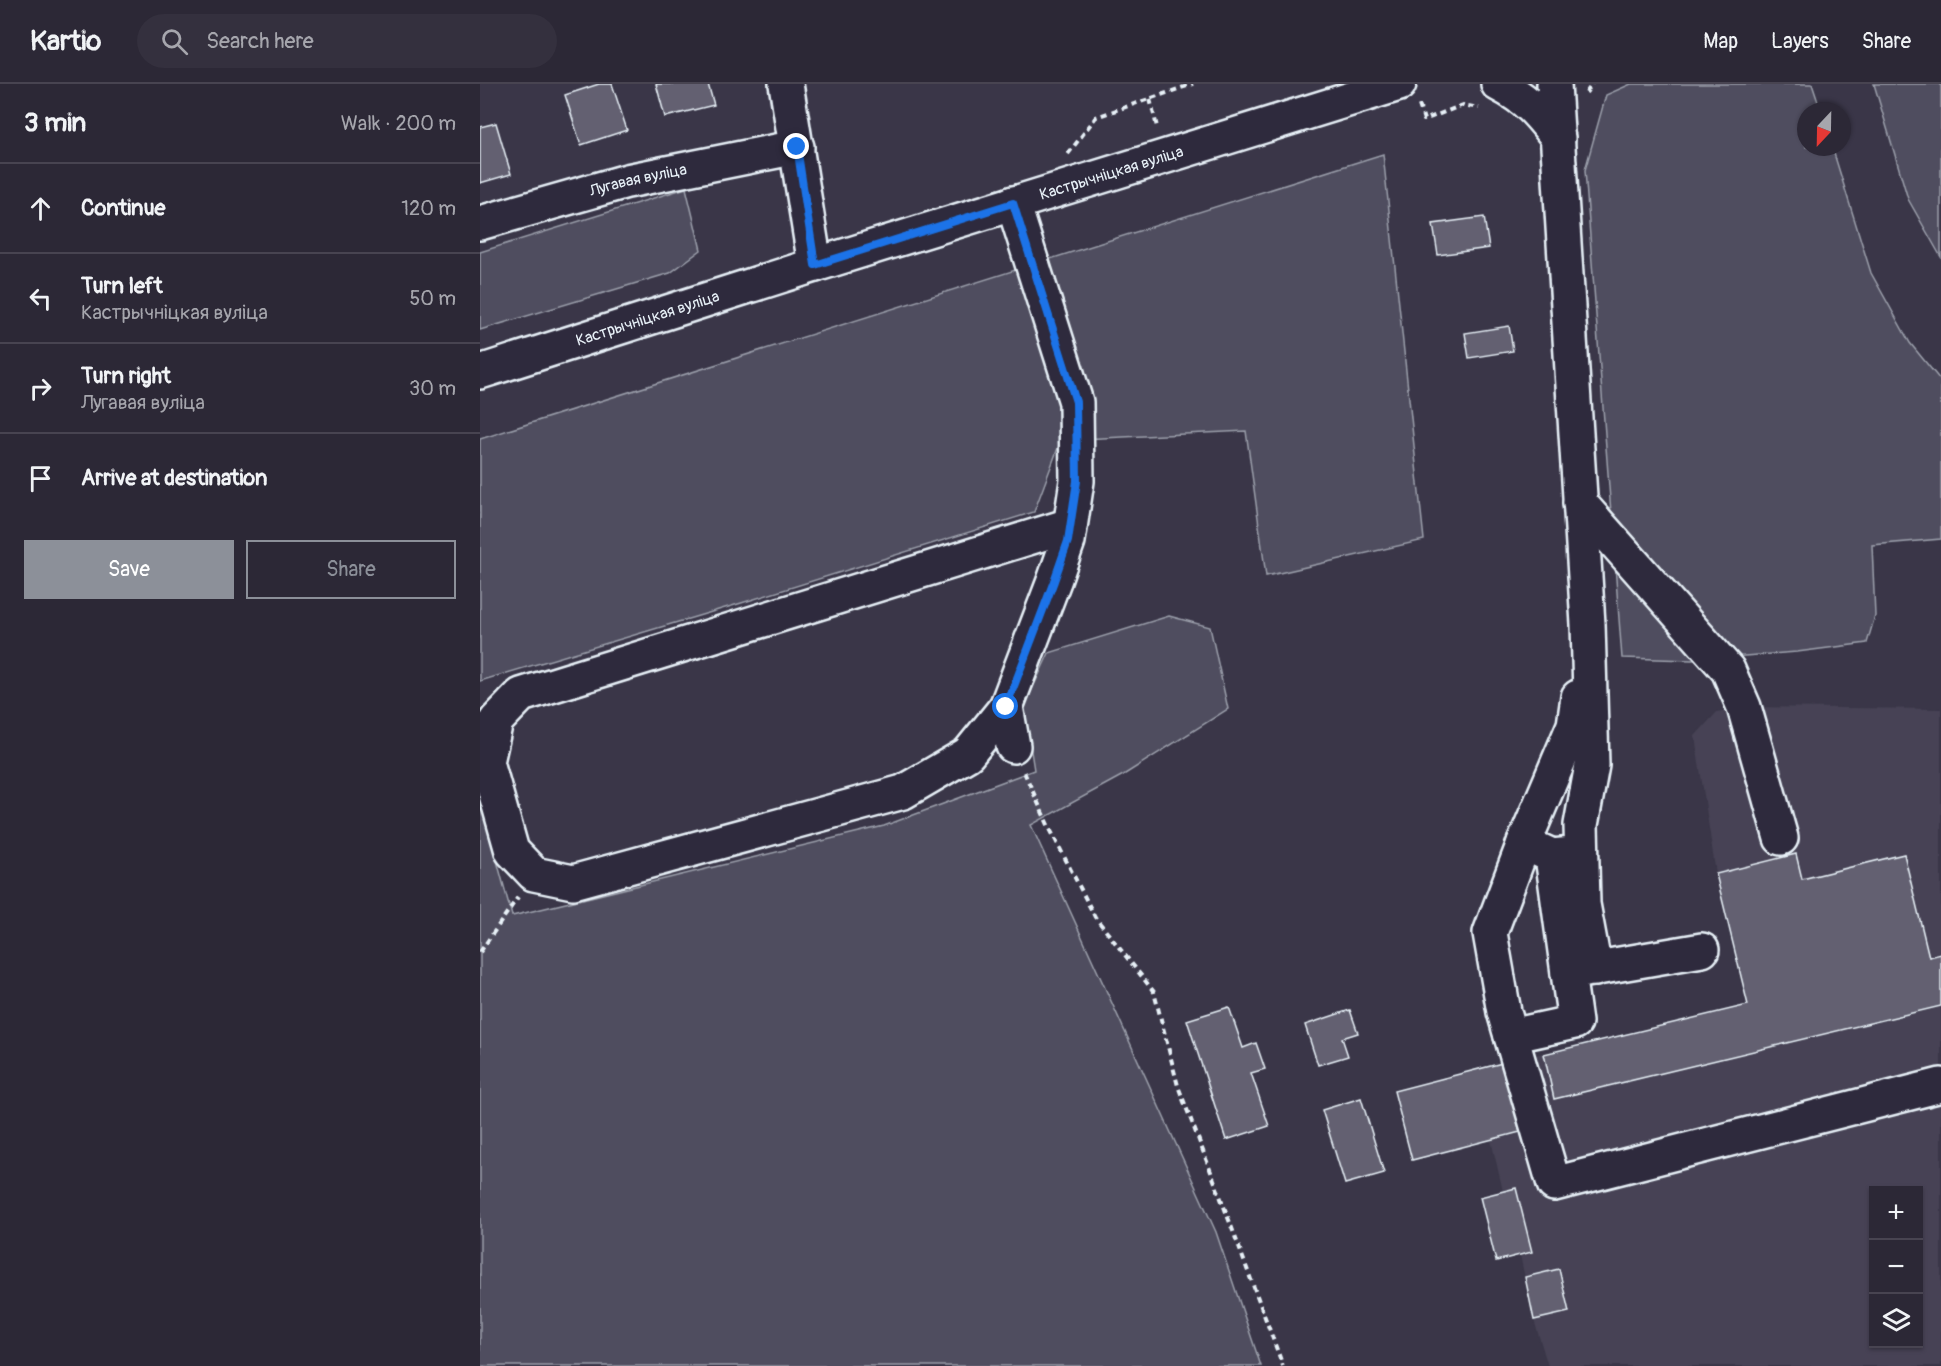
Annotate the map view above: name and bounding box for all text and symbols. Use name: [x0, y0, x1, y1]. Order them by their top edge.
search box: [137, 14, 557, 68]
text: Kartio: [30, 24, 101, 59]
icon: search: [158, 25, 191, 58]
text: Search here: [206, 27, 314, 55]
text: Map: [1703, 28, 1738, 55]
text: Layers: [1771, 28, 1829, 55]
text: Share: [1862, 28, 1911, 55]
north arrow: [1797, 102, 1851, 156]
text: 3 min: [24, 107, 86, 139]
text: Walk · 200 m: [341, 111, 456, 136]
route end: [783, 133, 809, 159]
street label: Кастрычніцкая вуліца: [1037, 141, 1186, 205]
street label: Лугавая вуліца: [586, 159, 689, 201]
icon: ahead: [24, 192, 57, 225]
text: Continue: [81, 194, 165, 222]
text: 120 m: [401, 196, 456, 221]
text: Turn left: [81, 272, 163, 300]
icon: left: [24, 282, 57, 315]
text: 50 m: [409, 286, 456, 311]
street label: Кастрычніцкая вуліца: [573, 286, 722, 351]
text: Кастрычніцкая вуліца: [81, 300, 268, 325]
text: Turn right: [81, 362, 171, 390]
icon: right: [24, 372, 57, 405]
text: 30 m: [409, 376, 456, 401]
text: Лугавая вуліца: [81, 390, 205, 415]
icon: arrive: [24, 462, 57, 495]
text: Arrive at destination: [81, 464, 267, 492]
button: Save: [24, 540, 234, 599]
button: Share: [246, 540, 456, 599]
route start: [992, 693, 1018, 719]
map controls: [1869, 1186, 1923, 1348]
button: +: [1869, 1186, 1923, 1240]
button: −: [1869, 1240, 1923, 1294]
button: layers: [1869, 1294, 1923, 1348]

